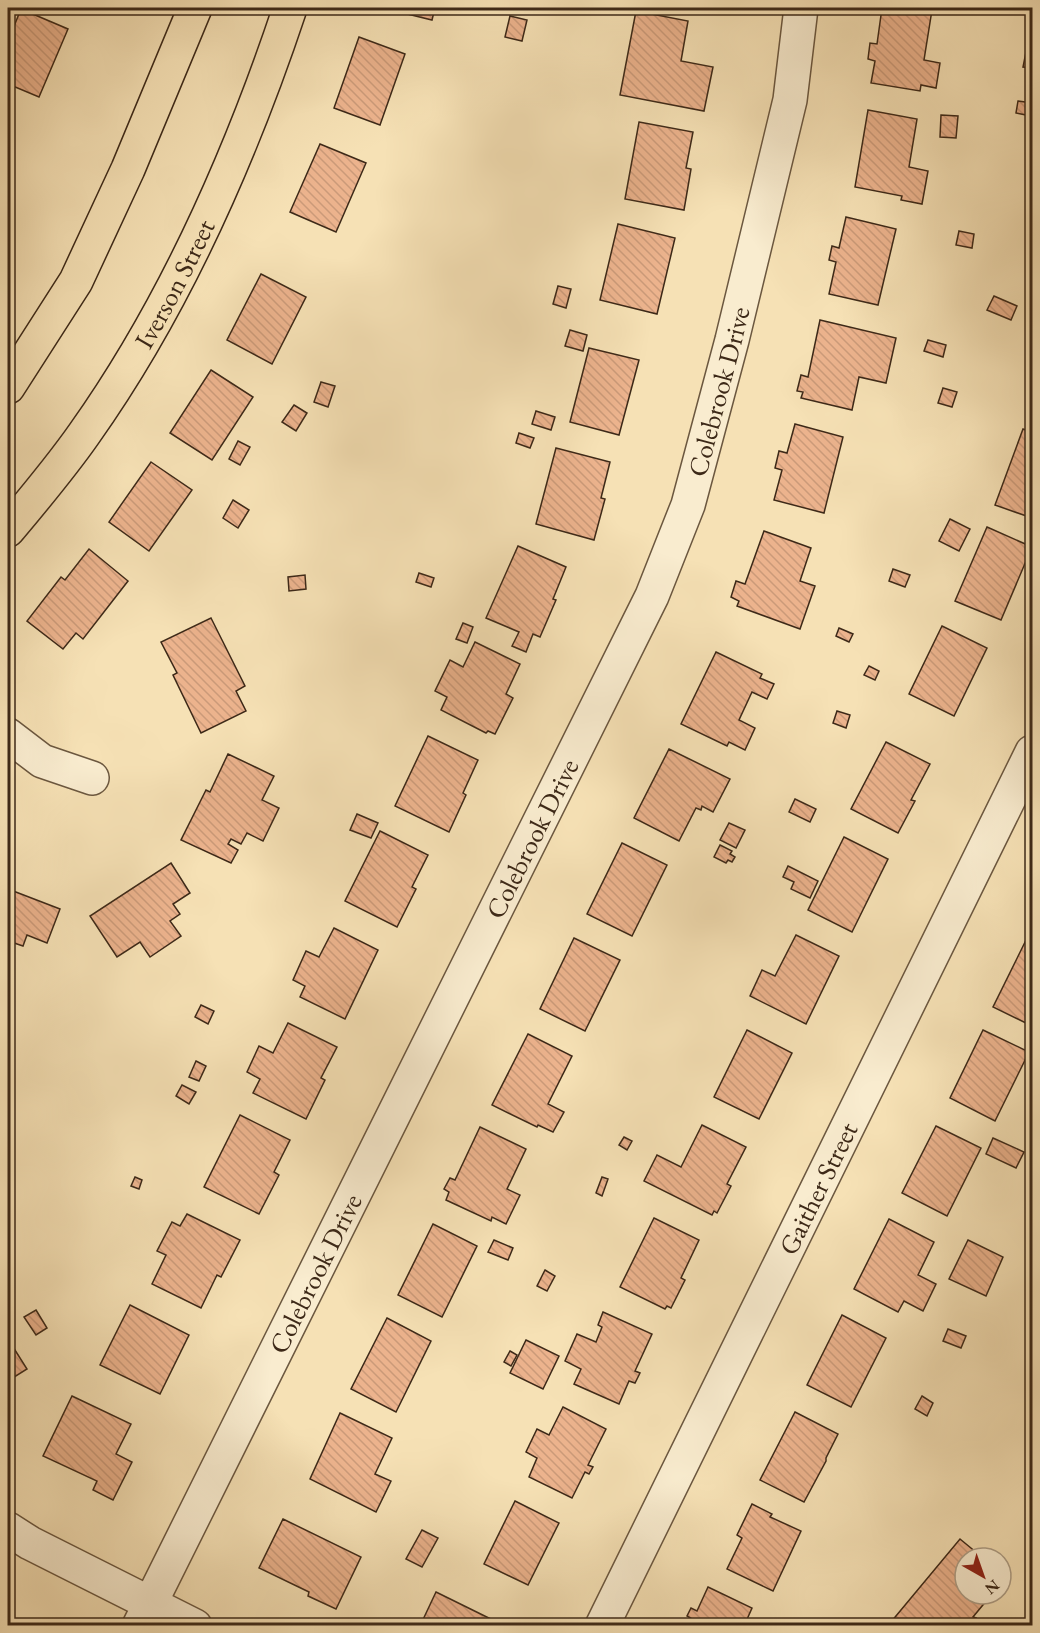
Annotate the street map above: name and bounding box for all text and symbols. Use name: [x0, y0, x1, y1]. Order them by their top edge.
street label: Iverson Street: [126, 213, 222, 355]
street label: Colebrook Drive: [679, 303, 757, 480]
street label: Colebrook Drive: [477, 753, 586, 924]
street label: Gaither Street: [770, 1115, 865, 1260]
street label: Colebrook Drive: [260, 1188, 369, 1359]
north arrow: [953, 1546, 1013, 1606]
text: N: [981, 1575, 1004, 1599]

